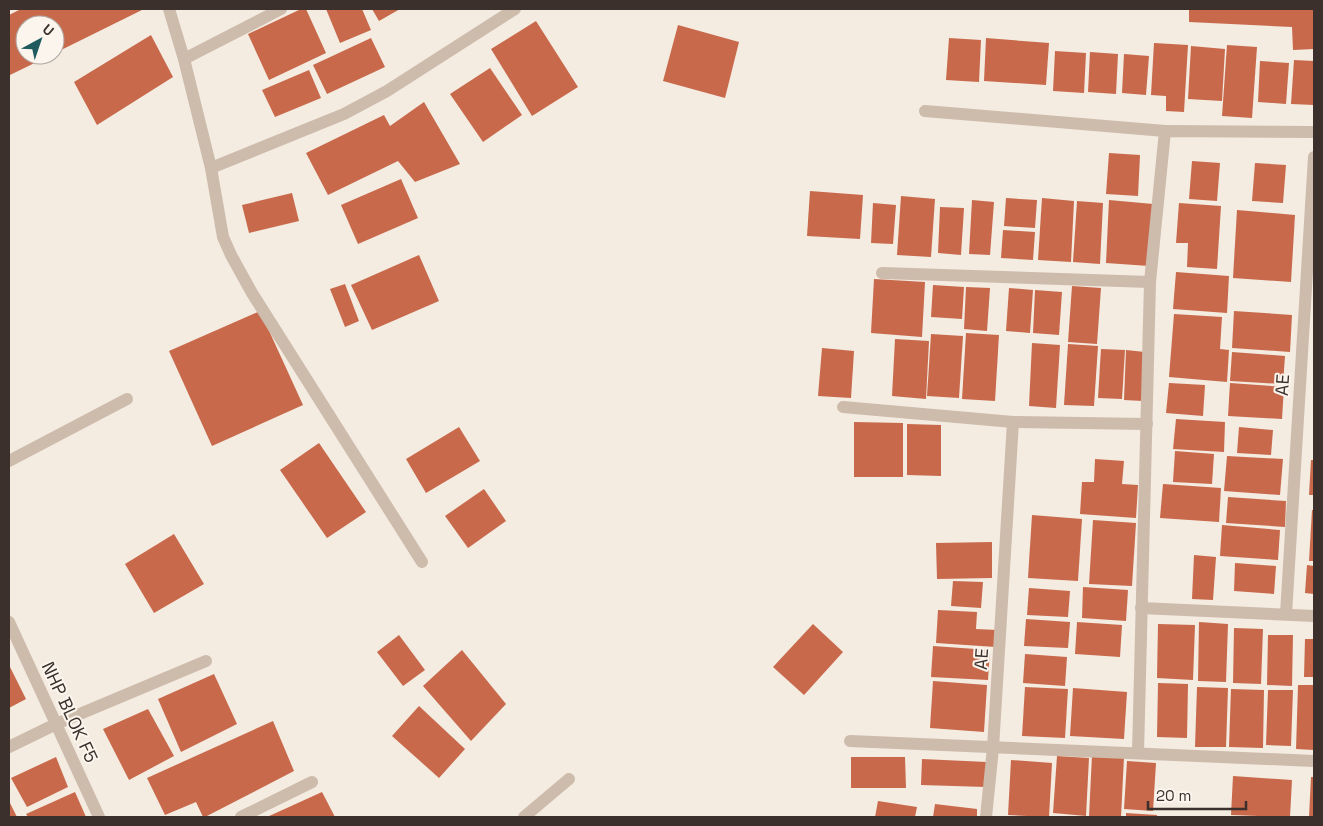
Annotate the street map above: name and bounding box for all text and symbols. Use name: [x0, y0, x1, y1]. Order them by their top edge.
north arrow: [15, 15, 65, 65]
text: U: [39, 20, 58, 40]
street label: AE: [1270, 373, 1294, 397]
street label: AE: [969, 647, 993, 671]
street label: NHP BLOK F5: [37, 658, 103, 766]
scale bar: [1148, 778, 1246, 810]
text: 20 m: [1156, 786, 1191, 805]

